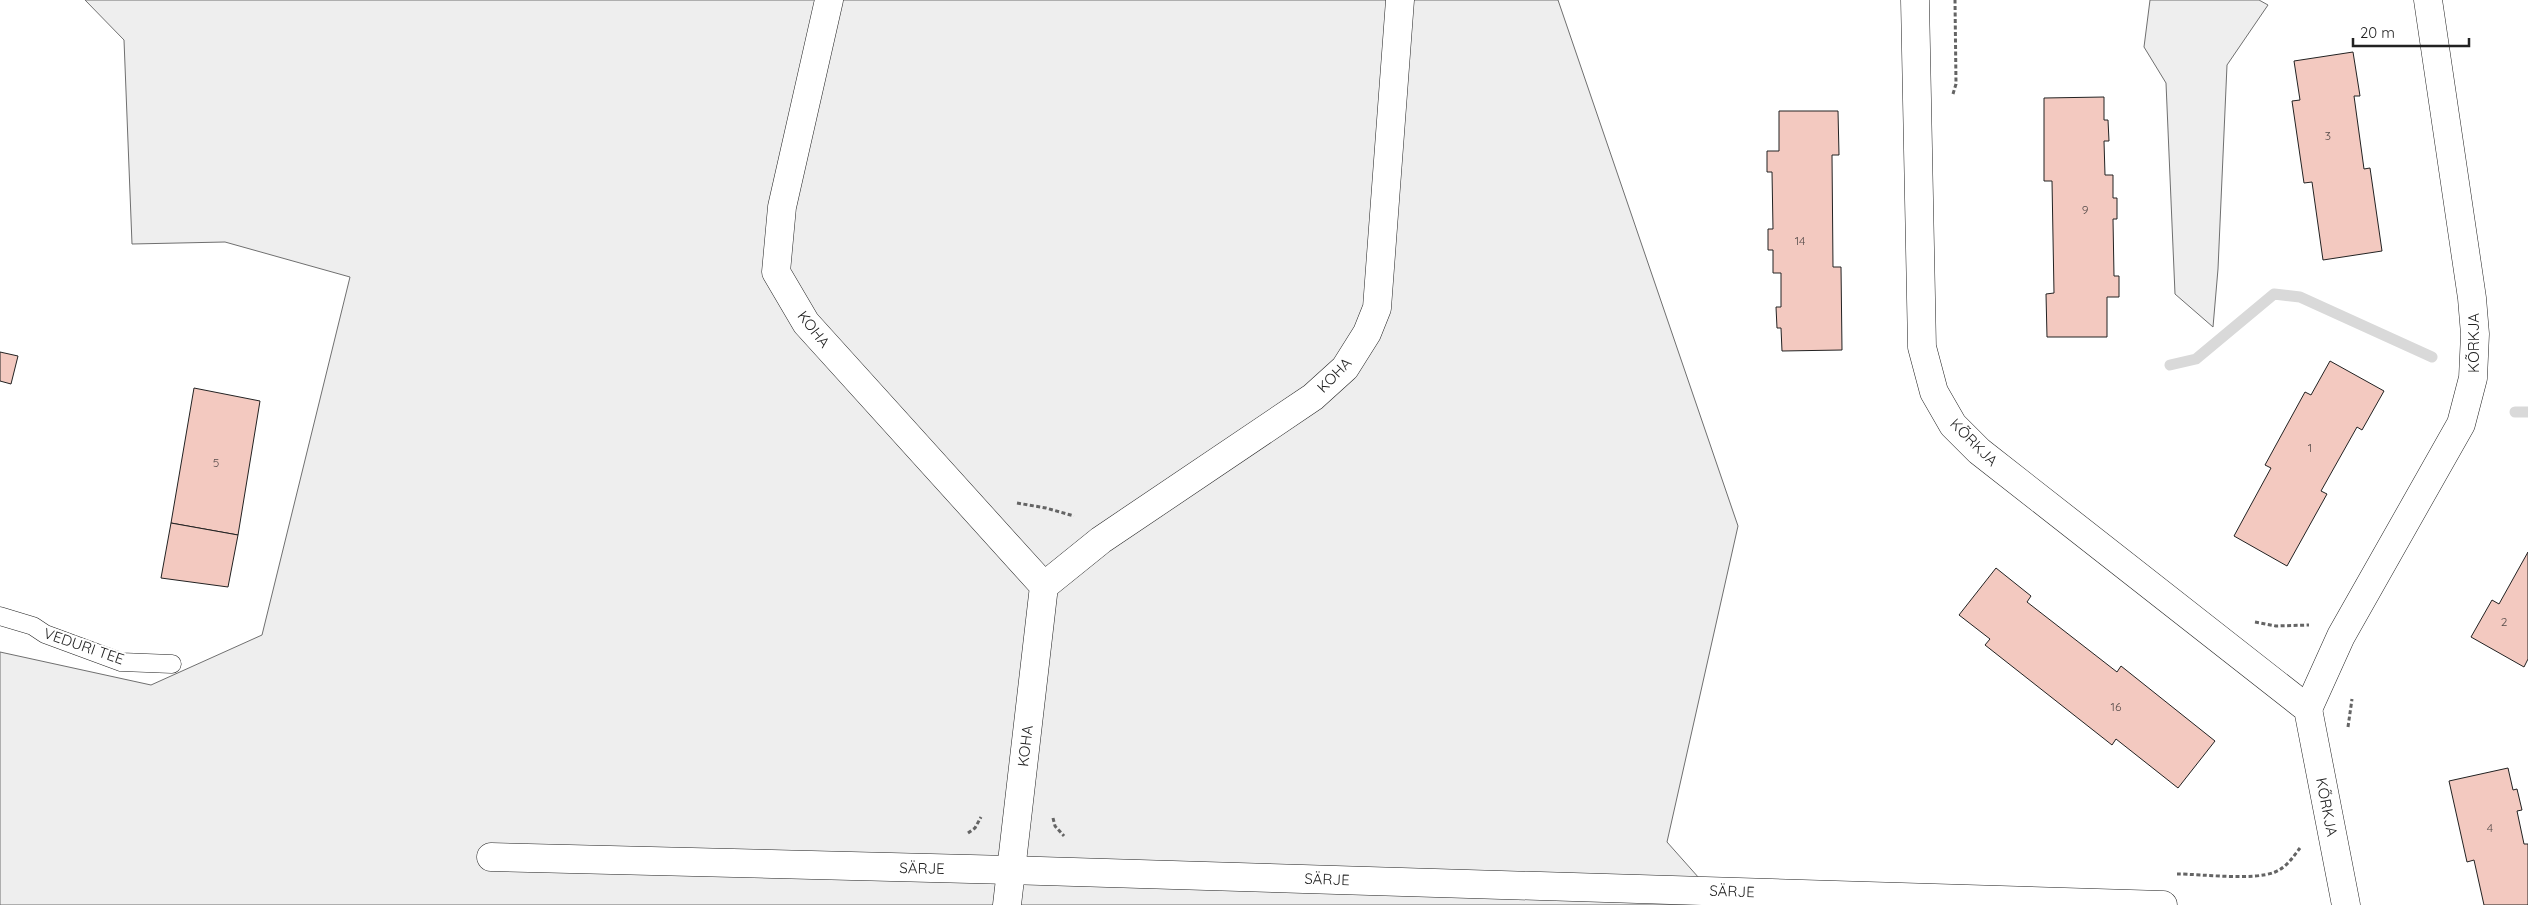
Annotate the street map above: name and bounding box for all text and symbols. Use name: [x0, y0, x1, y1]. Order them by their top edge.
scale bar: [2353, 15, 2469, 47]
text: 20 m: [2360, 23, 2395, 42]
house number: 3: [2325, 128, 2331, 143]
house number: 9: [2082, 202, 2089, 217]
house number: 14: [1795, 233, 1805, 248]
street label: KOHA: [794, 307, 834, 351]
street label: KÕRKJA: [2464, 313, 2483, 373]
street label: KOHA: [1313, 353, 1356, 397]
street label: KÕRKJA: [1946, 414, 2002, 470]
house number: 1: [2308, 440, 2312, 455]
house number: 5: [213, 455, 219, 470]
house number: 2: [2501, 614, 2508, 629]
street label: VEDURI TEE: [41, 623, 127, 669]
house number: 16: [2111, 699, 2122, 714]
street label: KOHA: [1013, 724, 1037, 768]
street label: KÕRKJA: [2312, 776, 2342, 838]
house number: 4: [2487, 820, 2493, 835]
street label: SÄRJE: [899, 858, 945, 878]
street label: SÄRJE: [1304, 869, 1350, 889]
street label: SÄRJE: [1709, 881, 1755, 901]

